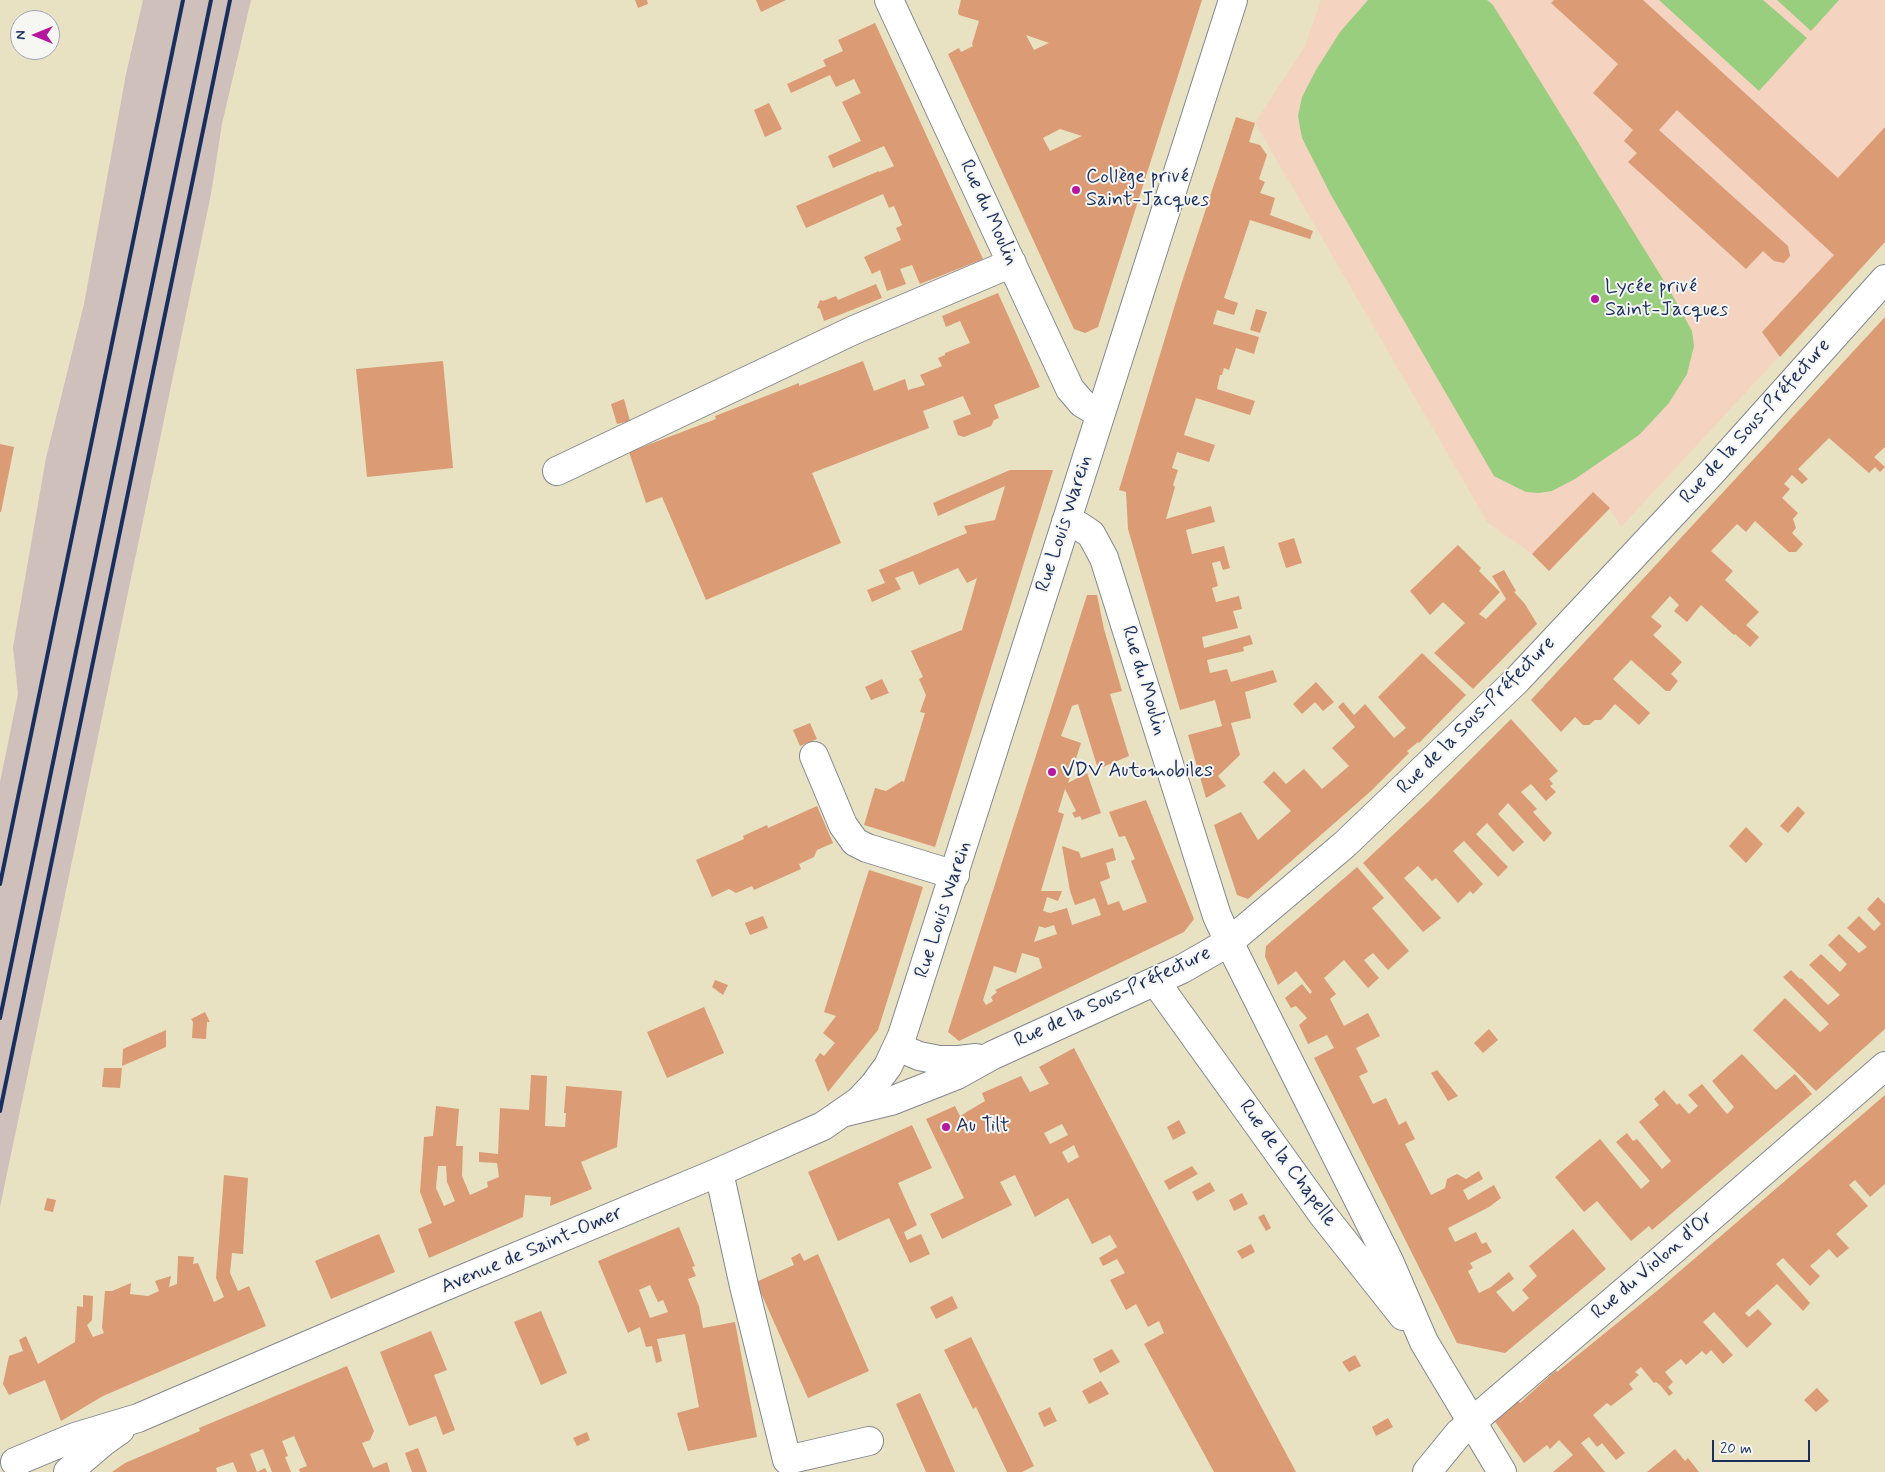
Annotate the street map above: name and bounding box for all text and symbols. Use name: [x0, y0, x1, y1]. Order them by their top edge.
north arrow: [10, 10, 60, 60]
text: N: [12, 30, 30, 40]
street label: Rue du Moulin: [953, 157, 1023, 269]
place label: Collège privé Saint-Jacques: [1086, 166, 1209, 213]
marker: Collège privé Saint-Jacques: [1070, 184, 1082, 196]
place label: Lycée privé Saint-Jacques: [1605, 276, 1728, 323]
marker: Lycée privé Saint-Jacques: [1589, 293, 1601, 305]
street label: Rue de la Sous-Préfecture: [1675, 334, 1837, 510]
street label: Rue Louis Warein: [1032, 453, 1098, 595]
street label: Rue du Moulin: [1115, 623, 1171, 739]
street label: Rue de la Sous-Préfecture: [1393, 632, 1561, 800]
place label: VDV Automobiles: [1062, 760, 1213, 784]
marker: VDV Automobiles: [1046, 766, 1058, 778]
street label: Rue Louis Warein: [911, 839, 977, 981]
street label: Rue de la Sous-Préfecture: [1011, 942, 1215, 1054]
street label: Rue de la Chapelle: [1233, 1096, 1341, 1232]
place label: Au Tilt: [956, 1115, 1010, 1139]
marker: Au Tilt: [940, 1121, 952, 1133]
street label: Avenue de Saint-Omer: [438, 1202, 626, 1300]
street label: Rue du Violon d'Or: [1587, 1207, 1719, 1325]
scale bar: [1715, 1430, 1812, 1462]
text: 20 m: [1720, 1439, 1752, 1459]

